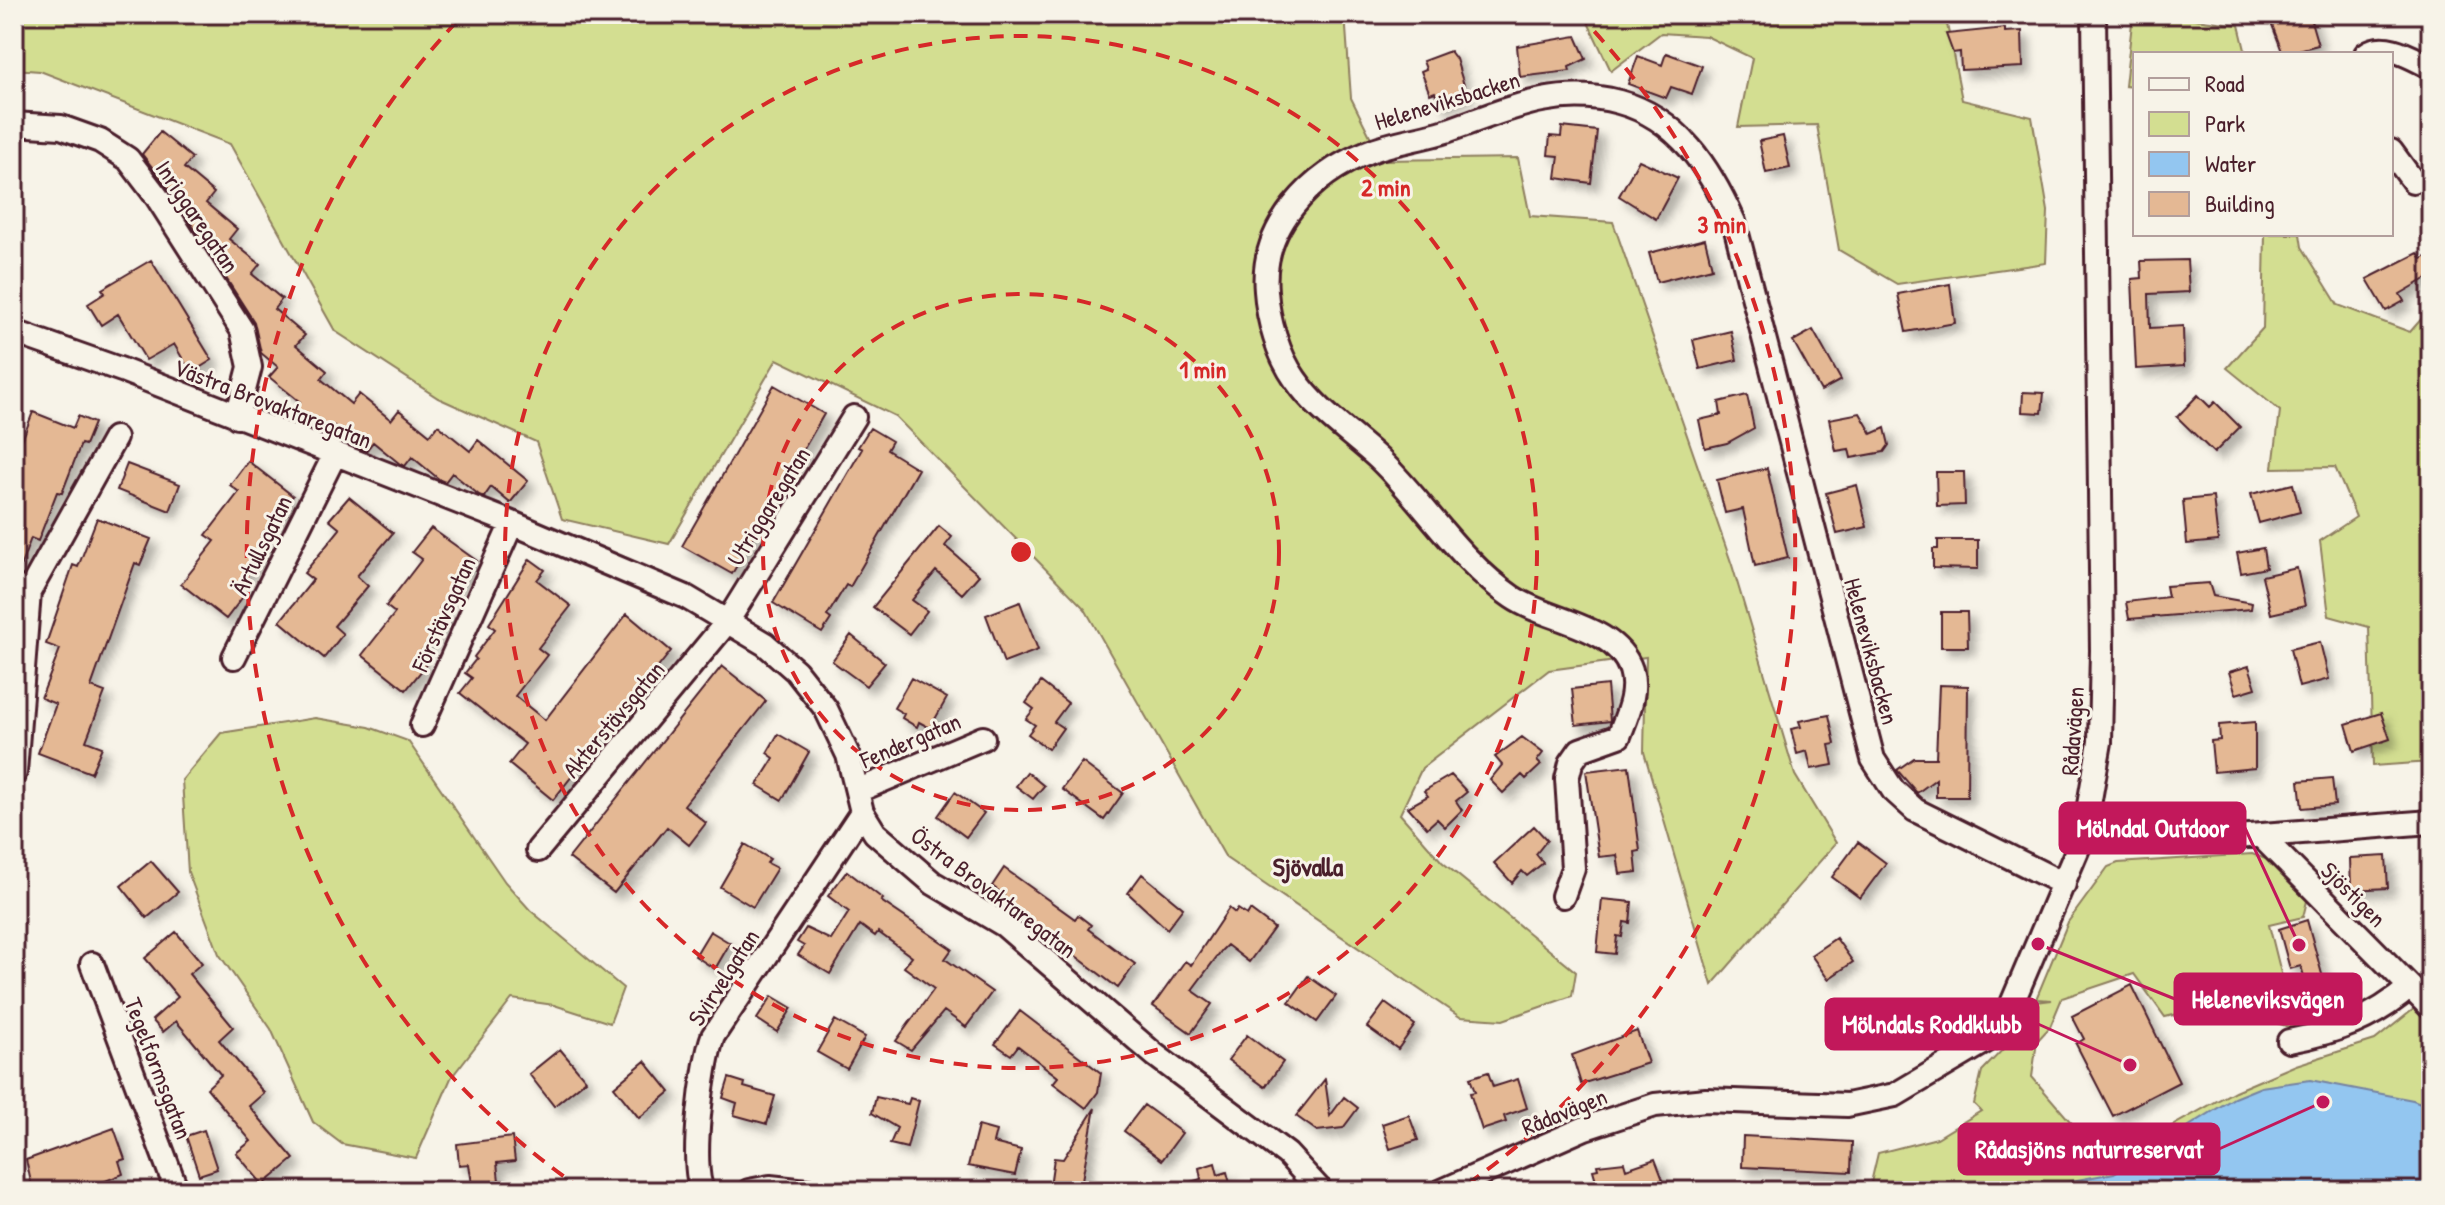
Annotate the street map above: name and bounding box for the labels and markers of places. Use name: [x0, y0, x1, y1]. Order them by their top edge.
centre of rings: [1007, 538, 1035, 566]
callout: Mölndal Outdoor: [2060, 803, 2245, 853]
callout: Heleneviksvägen: [2175, 974, 2361, 1024]
callout: Mölndals Roddklubb: [1826, 999, 2038, 1049]
callout: Rådasjöns naturreservat: [1959, 1124, 2219, 1174]

